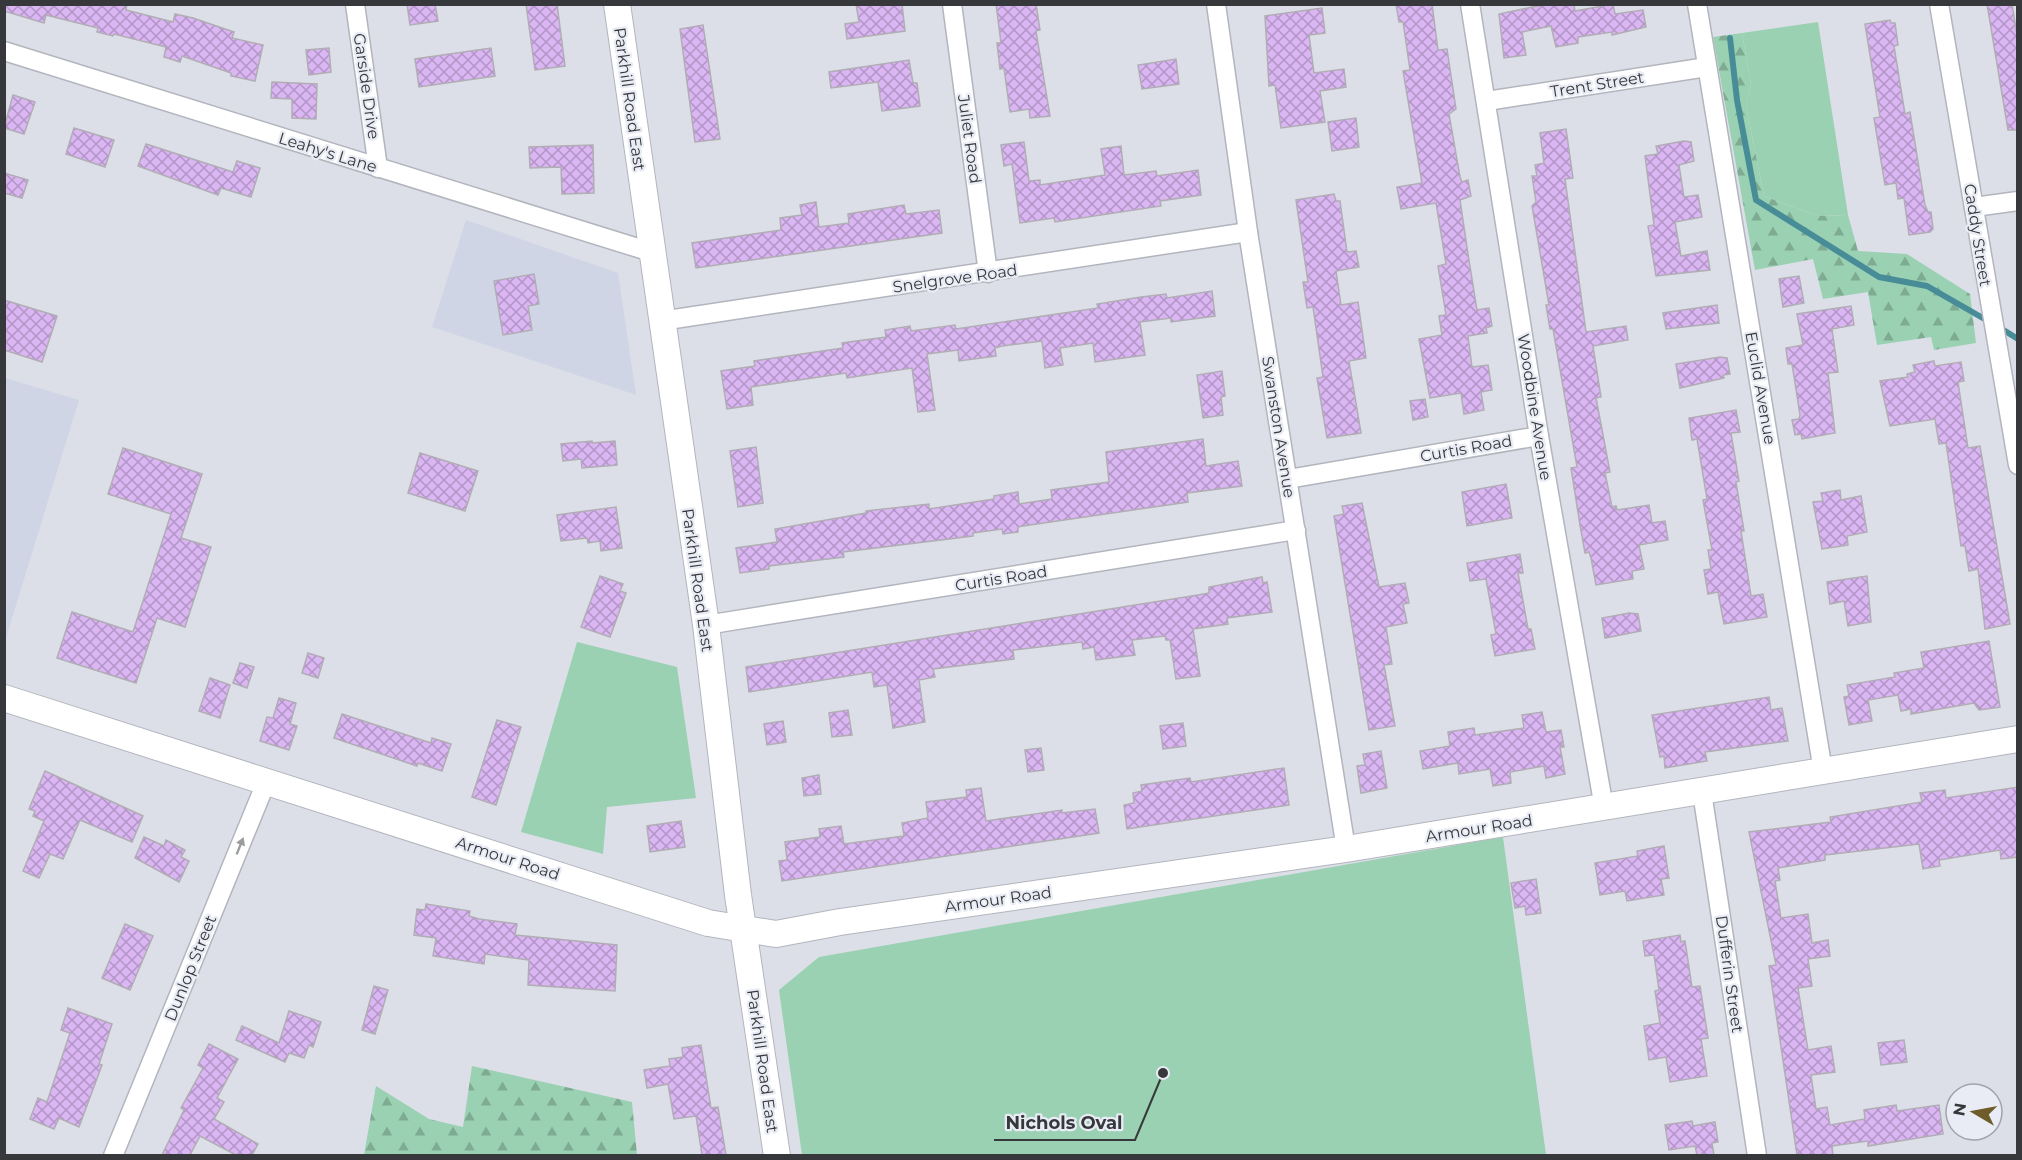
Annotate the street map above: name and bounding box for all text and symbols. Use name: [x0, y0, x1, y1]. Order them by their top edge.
street label: Parkhill Road East: [610, 26, 649, 173]
street label: Garside Drive: [350, 32, 383, 140]
street label: Trent Street: [1549, 68, 1646, 101]
street label: Juliet Road: [954, 92, 985, 185]
street label: Leahy's Lane: [276, 128, 379, 176]
street label: Caddy Street: [1960, 182, 1995, 288]
street label: Snelgrove Road: [891, 260, 1019, 297]
street label: Euclid Avenue: [1741, 330, 1780, 446]
street label: Woodbine Avenue: [1514, 332, 1555, 482]
street label: Swanston Avenue: [1258, 355, 1299, 499]
street label: Curtis Road: [1419, 431, 1514, 466]
street label: Parkhill Road East: [678, 507, 717, 654]
street label: Curtis Road: [954, 562, 1049, 595]
street label: Armour Road: [1424, 811, 1534, 846]
street label: Armour Road: [454, 833, 562, 884]
one-way arrow: [235, 836, 245, 854]
street label: Armour Road: [943, 883, 1053, 916]
street label: Dunlop Street: [161, 912, 221, 1024]
street label: Dufferin Street: [1712, 914, 1747, 1034]
street label: Parkhill Road East: [743, 988, 782, 1135]
north arrow: [1944, 1082, 2004, 1142]
text: N: [1949, 1101, 1970, 1118]
callout: Nichols Oval: [994, 1104, 1135, 1140]
text: Nichols Oval: [1006, 1112, 1123, 1134]

